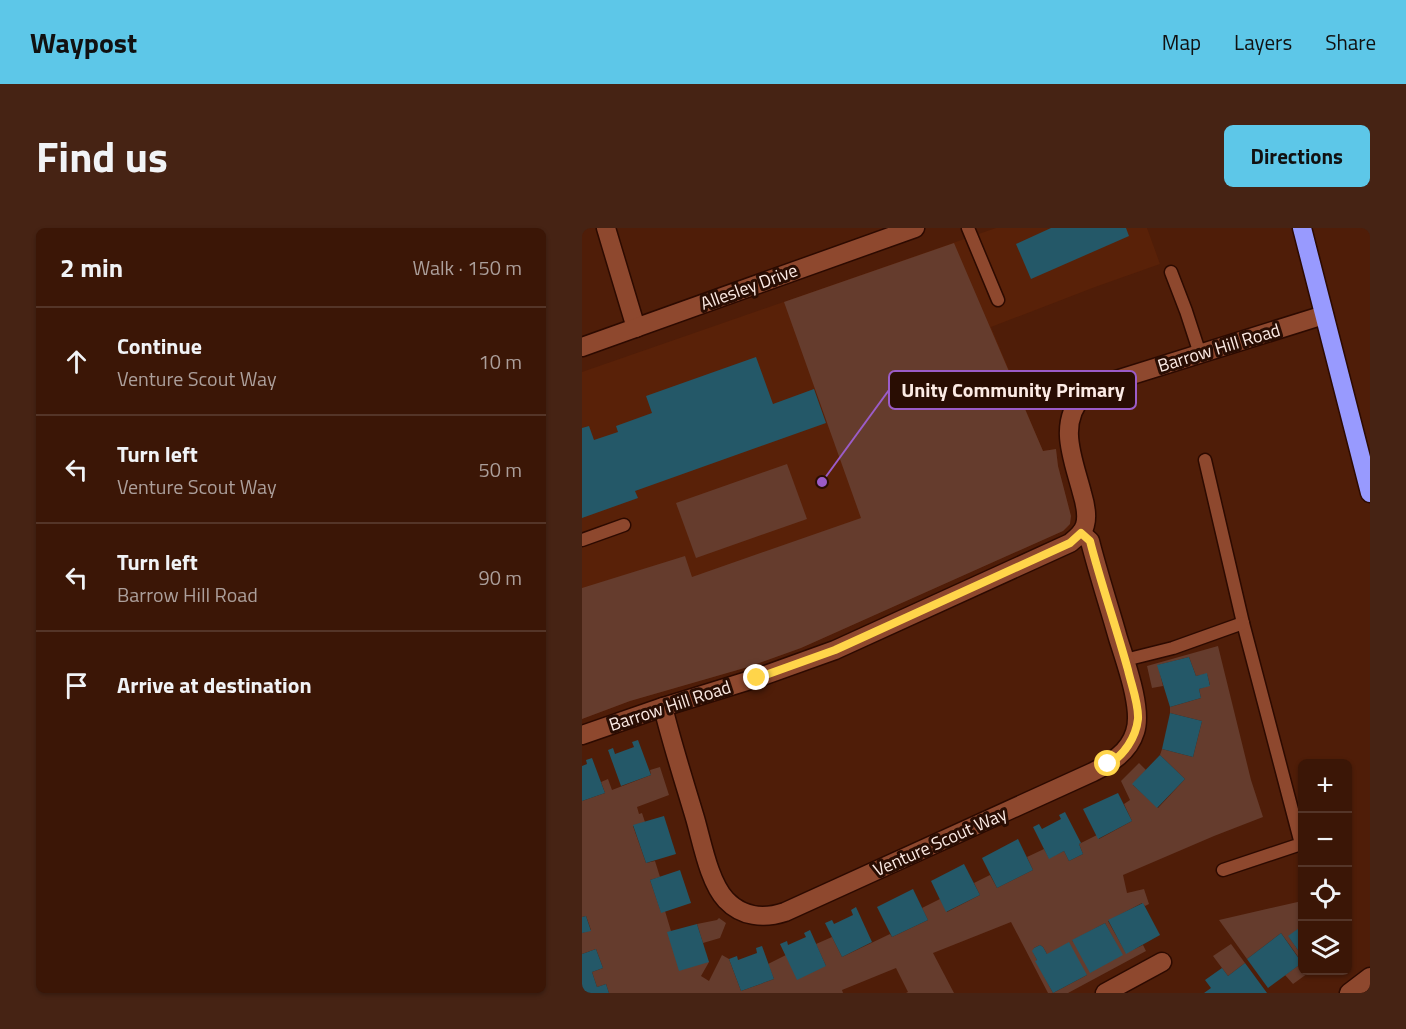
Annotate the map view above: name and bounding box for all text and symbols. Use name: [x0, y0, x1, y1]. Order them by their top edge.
text: Waypost: [30, 21, 137, 64]
text: Map: [1162, 26, 1201, 58]
text: Layers: [1234, 26, 1292, 58]
text: Share: [1325, 26, 1376, 58]
text: Find us: [36, 124, 168, 188]
button: Directions: [1224, 125, 1370, 187]
text: 2 min: [60, 248, 123, 287]
text: Walk · 150 m: [413, 252, 522, 283]
street label: Allesley Drive: [696, 256, 801, 317]
street label: Barrow Hill Road: [1154, 316, 1283, 379]
text: Continue: [117, 329, 202, 363]
icon: ahead: [60, 345, 93, 378]
text: 10 m: [478, 346, 522, 377]
text: Venture Scout Way: [117, 363, 277, 394]
callout: Unity Community Primary: [889, 371, 1136, 409]
text: Unity Community Primary: [901, 374, 1125, 405]
text: Turn left: [117, 437, 198, 471]
icon: left: [60, 453, 93, 486]
text: 50 m: [478, 454, 522, 485]
text: Venture Scout Way: [117, 471, 277, 502]
text: Turn left: [117, 545, 198, 579]
icon: left: [60, 561, 93, 594]
text: 90 m: [478, 562, 522, 593]
text: Barrow Hill Road: [117, 579, 258, 610]
route end: [743, 664, 769, 690]
text: Arrive at destination: [117, 668, 312, 702]
icon: arrive: [60, 669, 93, 702]
street label: Barrow Hill Road: [605, 673, 734, 738]
route start: [1094, 750, 1120, 776]
map controls: [1298, 759, 1352, 975]
button: +: [1298, 759, 1352, 813]
street label: Venture Scout Way: [869, 800, 1011, 883]
button: −: [1298, 813, 1352, 867]
button: locate: [1298, 867, 1352, 921]
button: layers: [1298, 921, 1352, 975]

